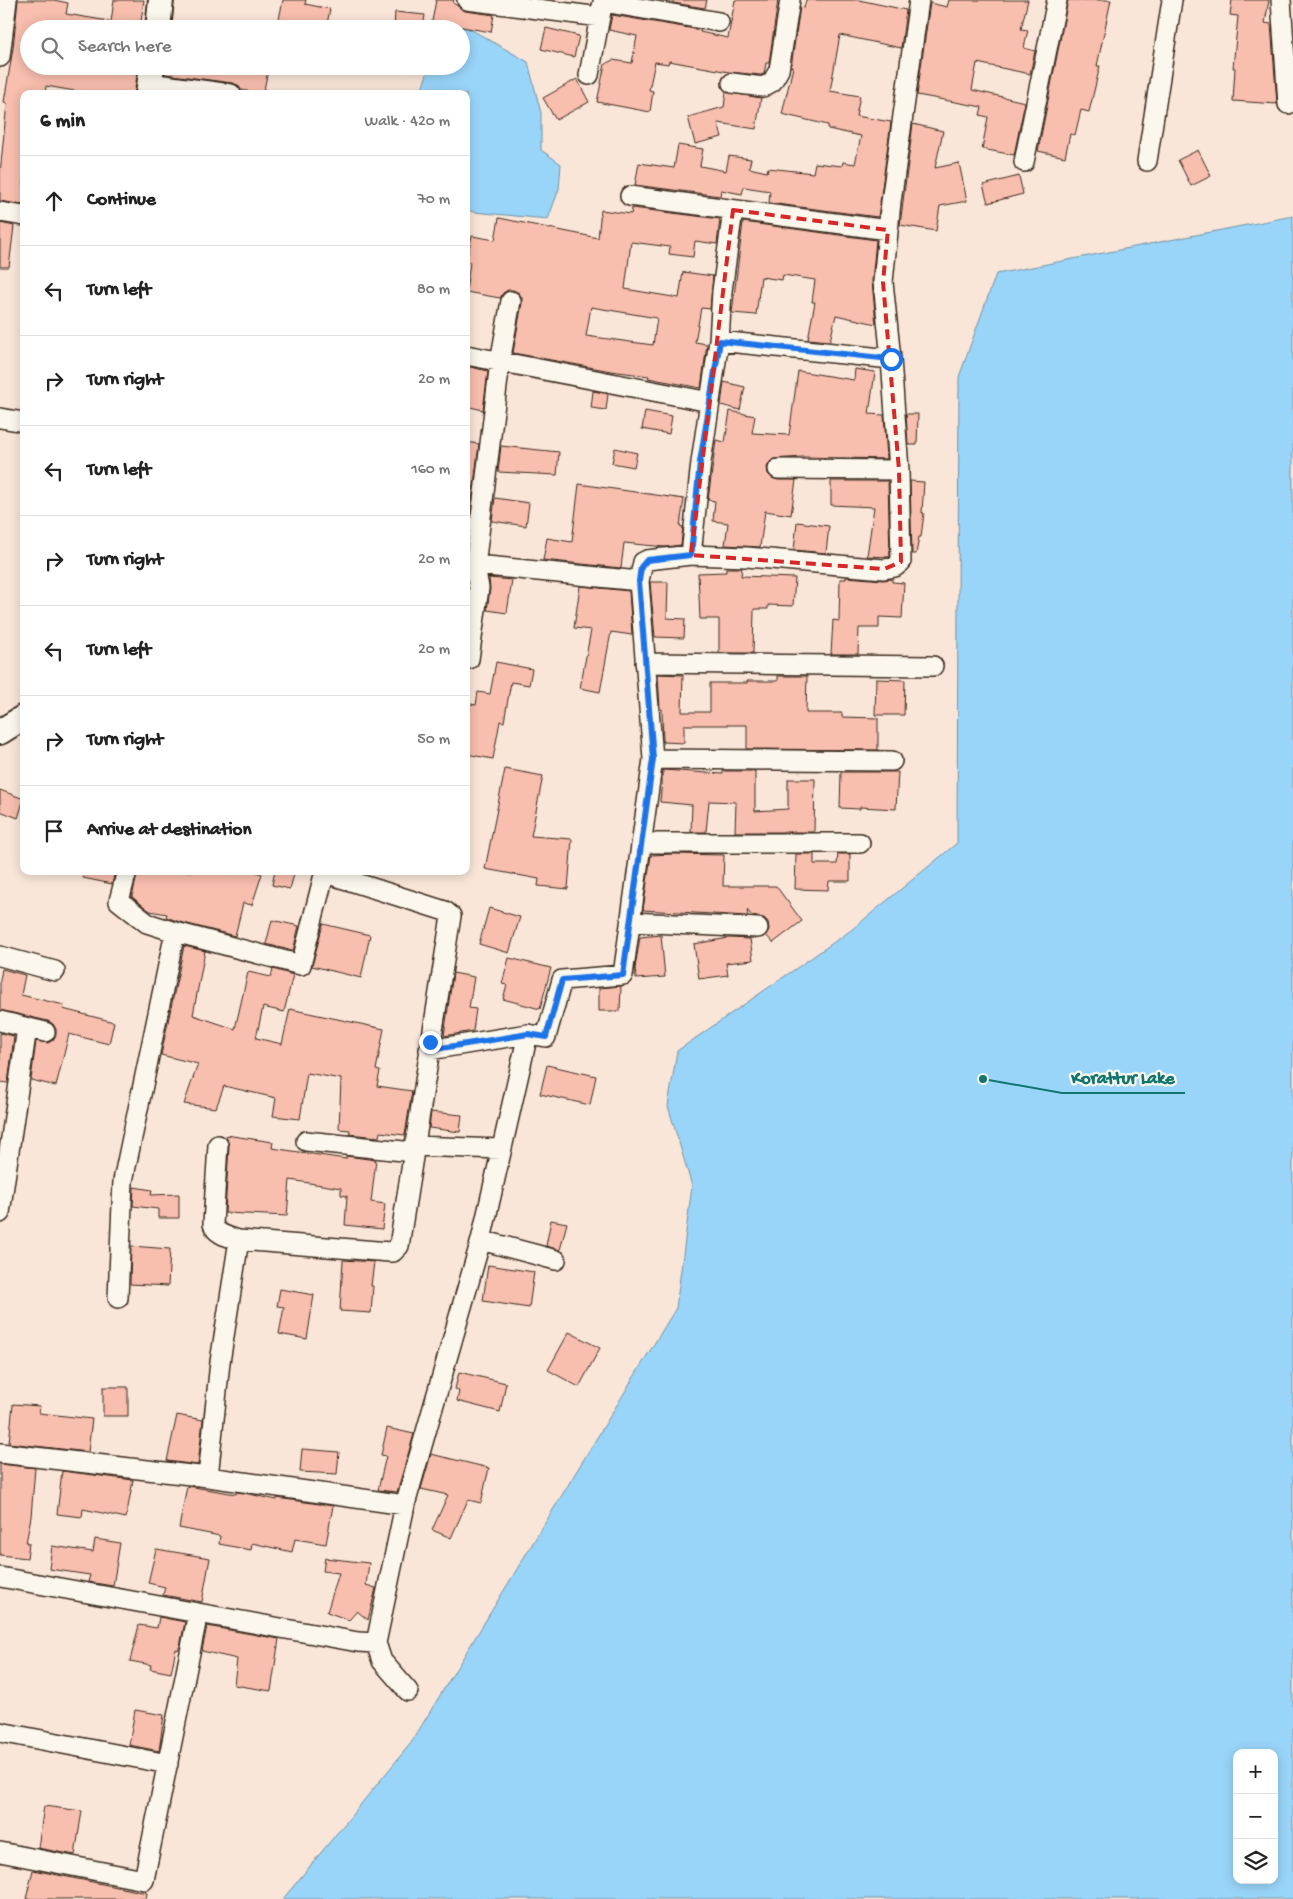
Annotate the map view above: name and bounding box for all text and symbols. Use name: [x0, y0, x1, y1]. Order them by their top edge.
search box: [20, 20, 470, 75]
icon: search: [38, 34, 66, 62]
text: Search here: [78, 36, 172, 59]
text: 6 min: [40, 110, 85, 135]
text: Walk · 420 m: [365, 113, 450, 132]
icon: ahead: [40, 187, 68, 215]
text: Continue: [87, 189, 156, 212]
text: 70 m: [417, 191, 450, 210]
icon: left: [40, 277, 68, 305]
text: Turn left: [87, 279, 151, 302]
text: 80 m: [417, 281, 450, 300]
route start: [880, 348, 903, 371]
icon: right: [40, 367, 68, 395]
text: Turn right: [87, 369, 163, 392]
text: 20 m: [418, 371, 450, 390]
icon: left: [40, 457, 68, 485]
text: Turn left: [87, 459, 151, 482]
text: 160 m: [411, 461, 450, 480]
icon: right: [40, 547, 68, 575]
text: Turn right: [87, 549, 163, 572]
text: 20 m: [418, 551, 450, 570]
icon: left: [40, 637, 68, 665]
text: Turn left: [87, 639, 151, 662]
text: 20 m: [418, 641, 450, 660]
icon: right: [40, 727, 68, 755]
text: Turn right: [87, 729, 163, 752]
text: 50 m: [417, 731, 450, 750]
icon: arrive: [40, 817, 68, 845]
text: Arrive at destination: [87, 819, 251, 842]
route end: [419, 1031, 442, 1054]
callout: Korattur Lake: [1062, 1060, 1185, 1093]
text: Korattur Lake: [1070, 1069, 1175, 1090]
map controls: [1233, 1749, 1278, 1884]
button: +: [1233, 1749, 1278, 1794]
button: −: [1233, 1794, 1278, 1839]
button: layers: [1233, 1839, 1278, 1884]

